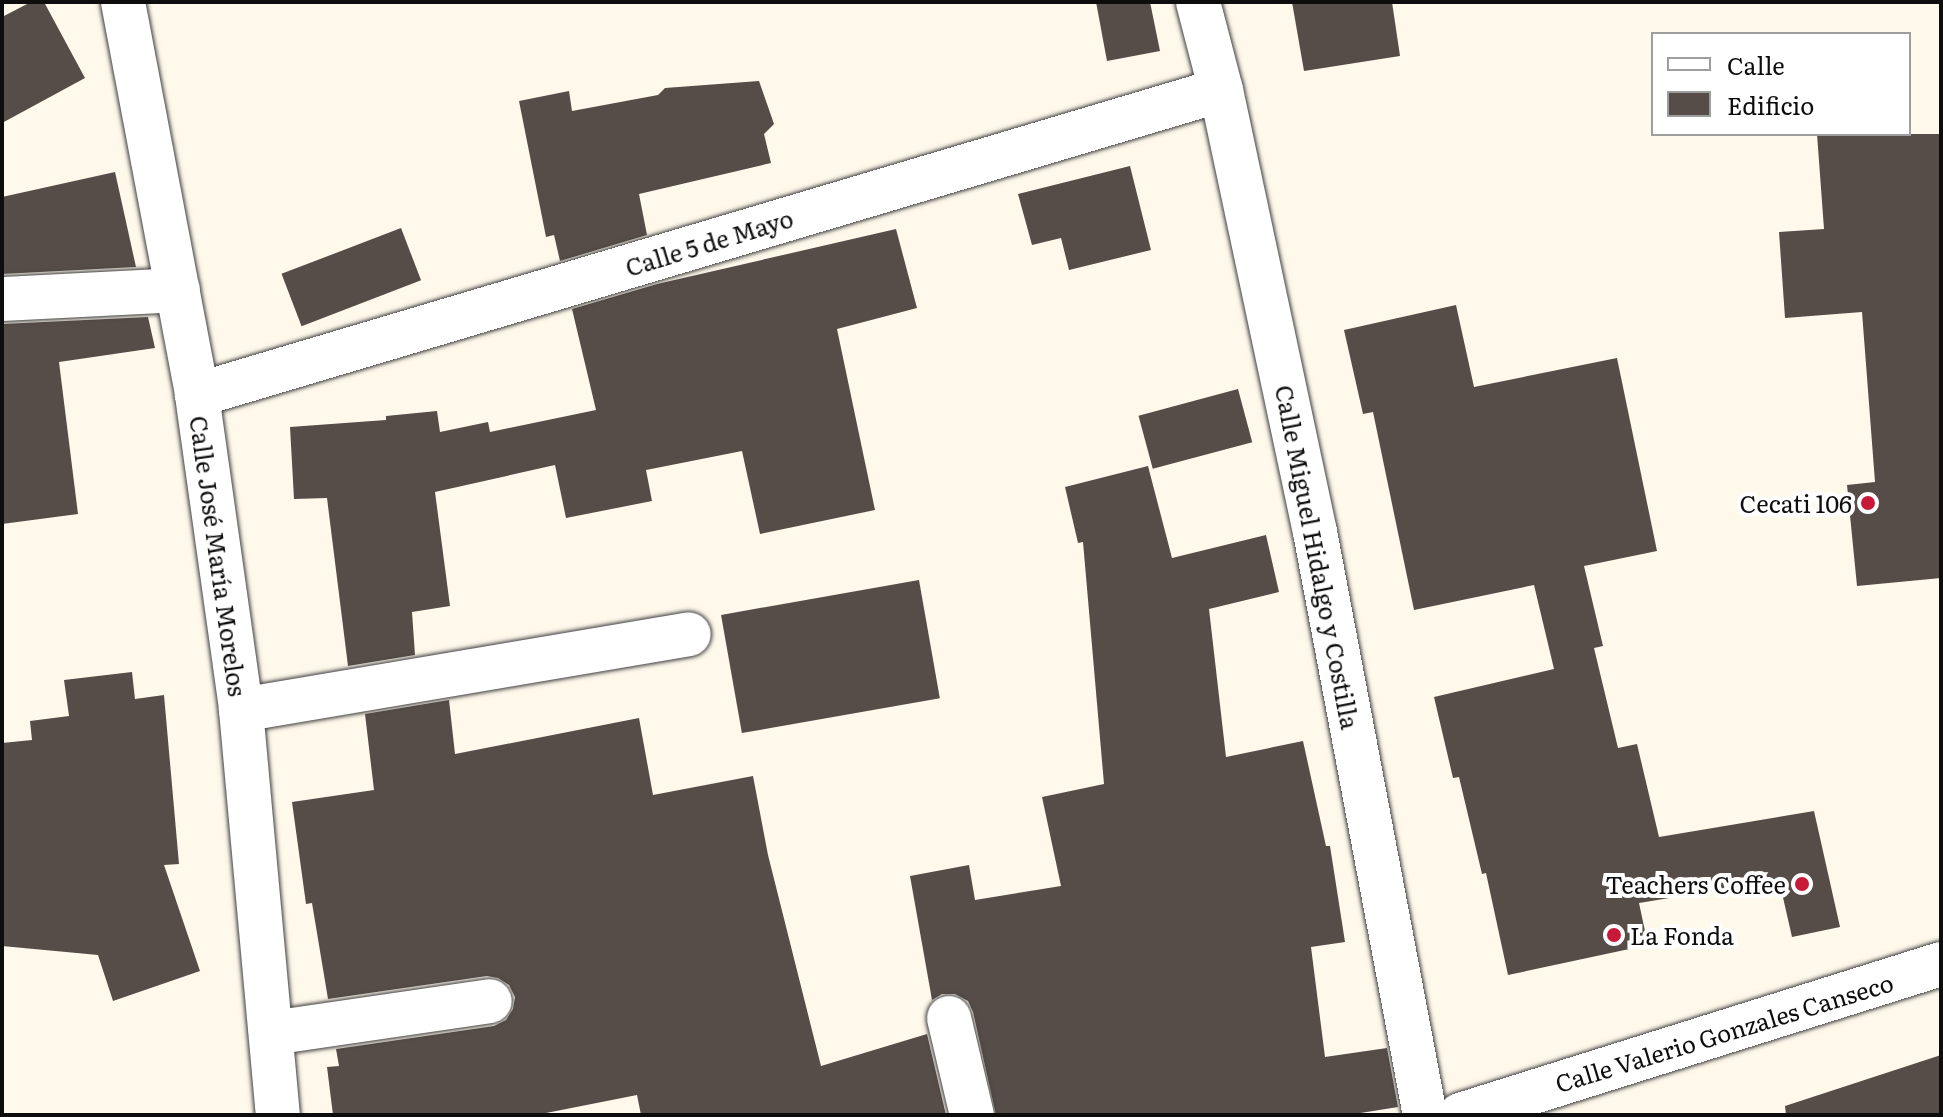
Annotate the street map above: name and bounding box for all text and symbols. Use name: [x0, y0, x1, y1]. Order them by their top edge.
legend: [1651, 32, 1911, 136]
text: Calle: [1727, 47, 1785, 82]
text: Edificio: [1727, 87, 1814, 122]
street label: Calle 5 de Mayo: [622, 203, 796, 281]
street label: Calle Miguel Hidalgo y Costilla: [1270, 383, 1366, 731]
street label: Calle José María Morelos: [185, 414, 253, 698]
place label: Cecati 106: [1740, 489, 1852, 517]
marker: Cecati 106: [1859, 494, 1877, 512]
place label: Teachers Coffee: [1605, 870, 1786, 898]
marker: Teachers Coffee: [1793, 875, 1811, 893]
place label: La Fonda: [1630, 921, 1734, 949]
marker: La Fonda: [1605, 926, 1623, 944]
street label: Calle Valerio Gonzales Canseco: [1552, 967, 1896, 1097]

